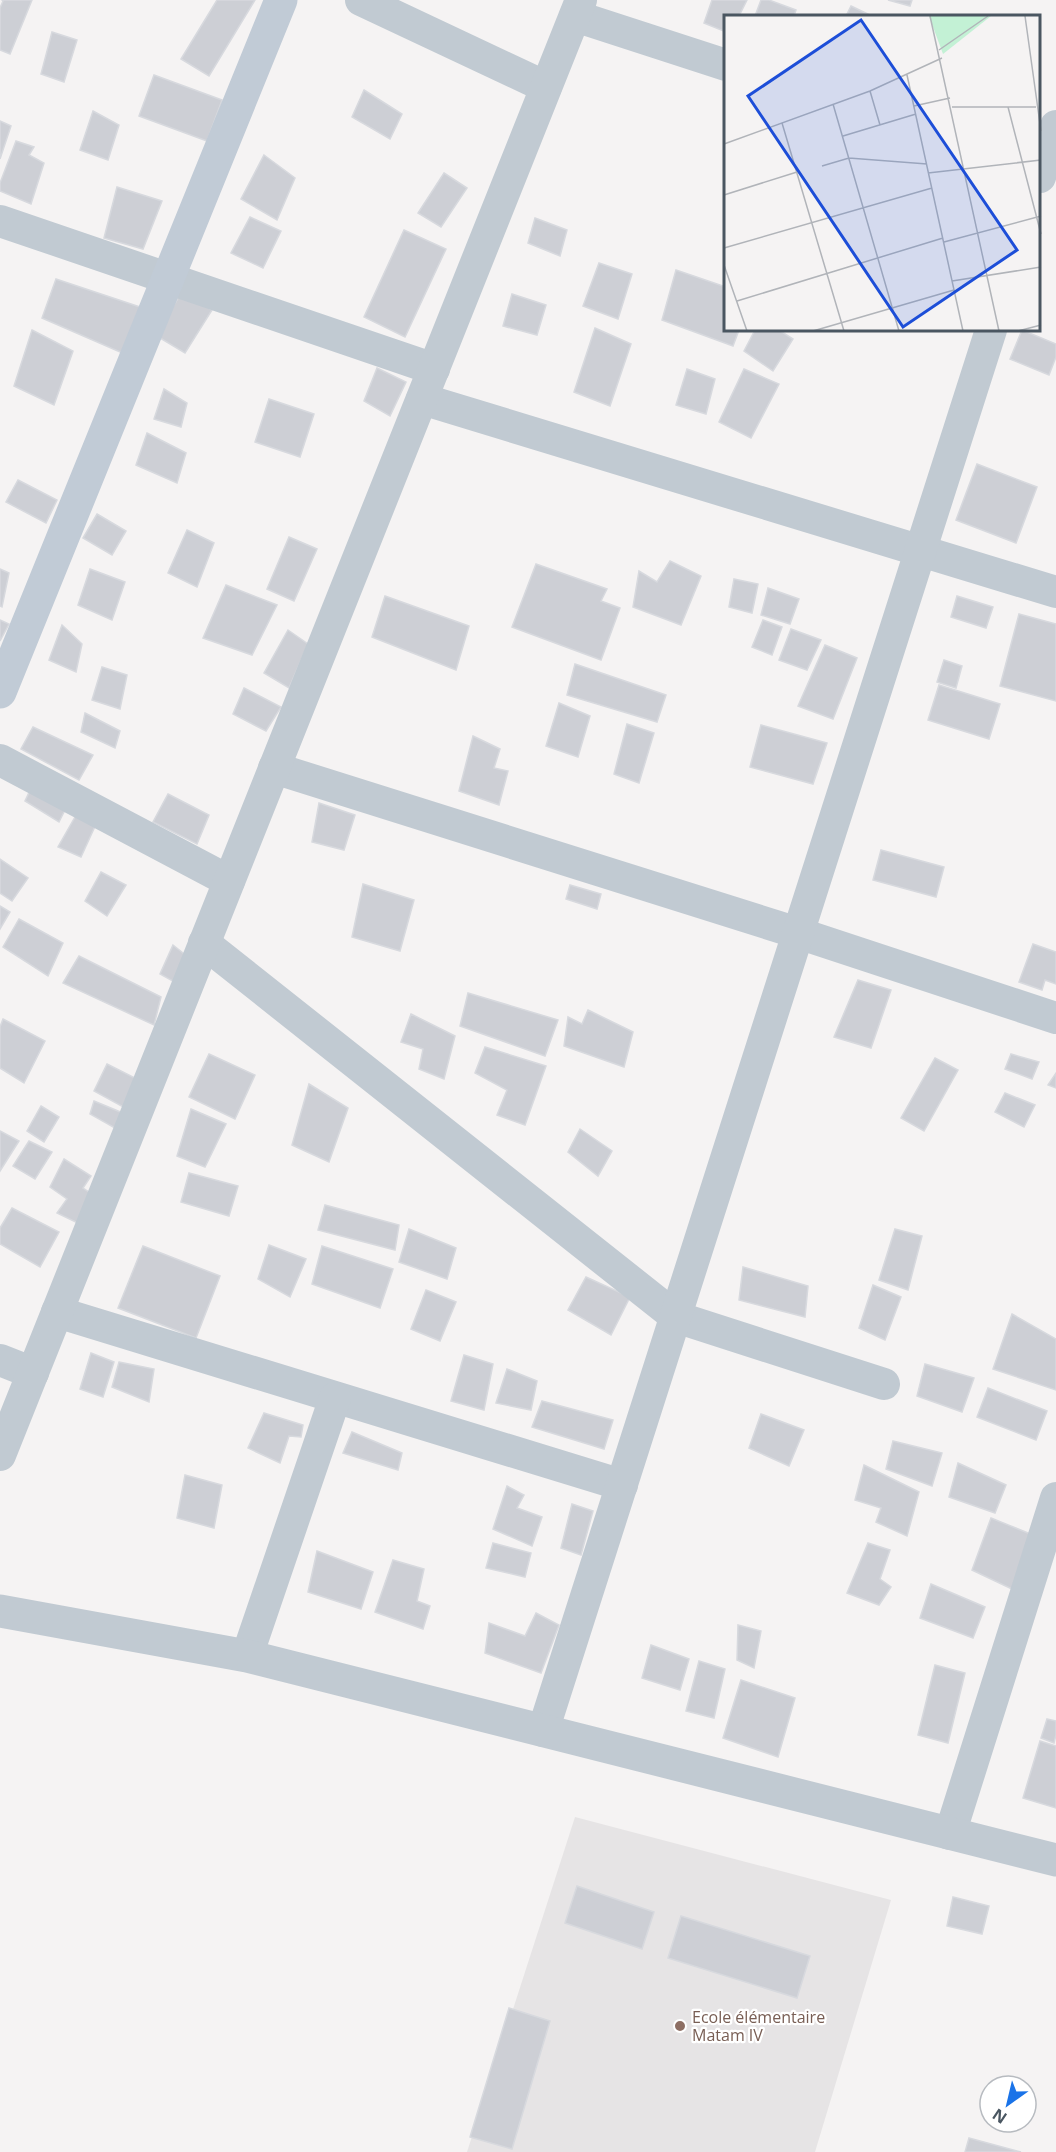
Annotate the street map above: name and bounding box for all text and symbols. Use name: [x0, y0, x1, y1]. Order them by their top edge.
inset map: [724, 15, 1041, 332]
place label: Ecole élémentaire Matam IV: [692, 2006, 825, 2046]
marker: Ecole élémentaire Matam IV: [673, 2019, 687, 2033]
north arrow: [978, 2074, 1038, 2134]
text: N: [988, 2104, 1011, 2129]

